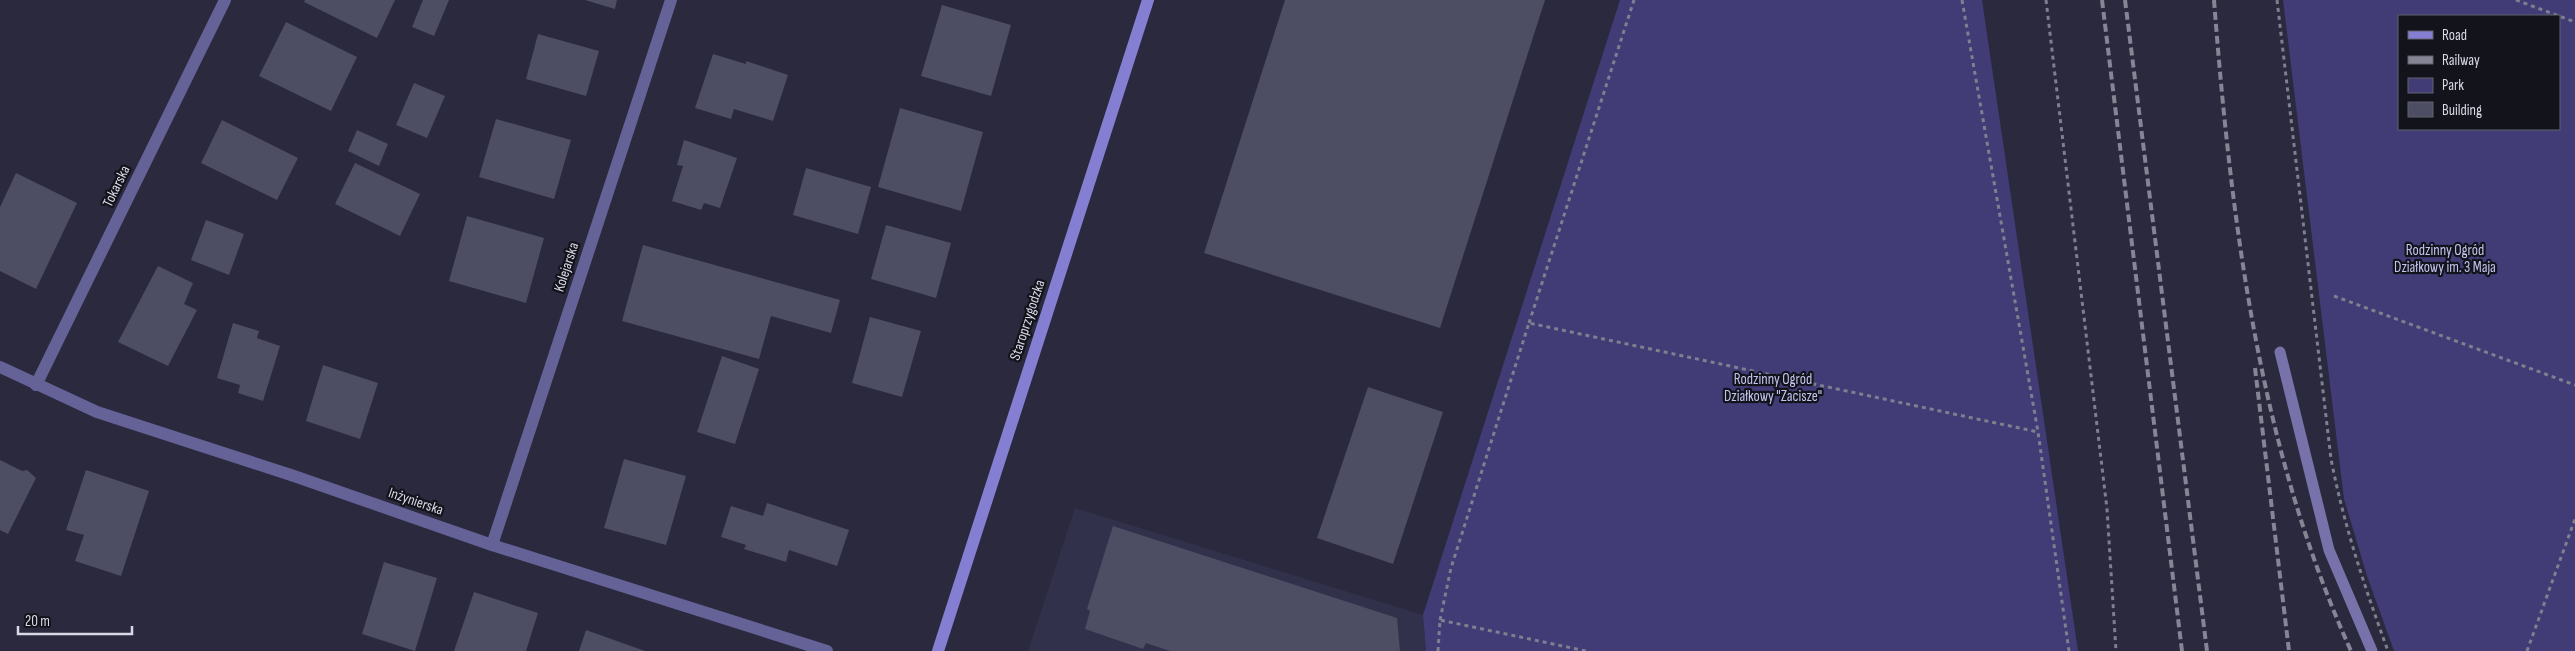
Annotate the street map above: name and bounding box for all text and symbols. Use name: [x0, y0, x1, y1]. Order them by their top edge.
legend: [2398, 15, 2560, 130]
text: Road: [2442, 26, 2467, 45]
text: Railway: [2442, 51, 2480, 70]
text: Park: [2442, 76, 2464, 95]
text: Building: [2442, 101, 2482, 120]
street label: Tokarska: [98, 162, 135, 210]
street label: Kolejarska: [550, 240, 583, 294]
park label: Rodzinny Ogród Działkowy im. 3 Maja: [2394, 241, 2496, 277]
street label: Staroprzygodzka: [1006, 277, 1050, 363]
park label: Rodzinny Ogród Działkowy "Zacisze": [1724, 370, 1822, 406]
street label: Inżynierska: [386, 483, 446, 520]
scale bar: [18, 604, 131, 636]
text: 20 m: [25, 612, 50, 631]

